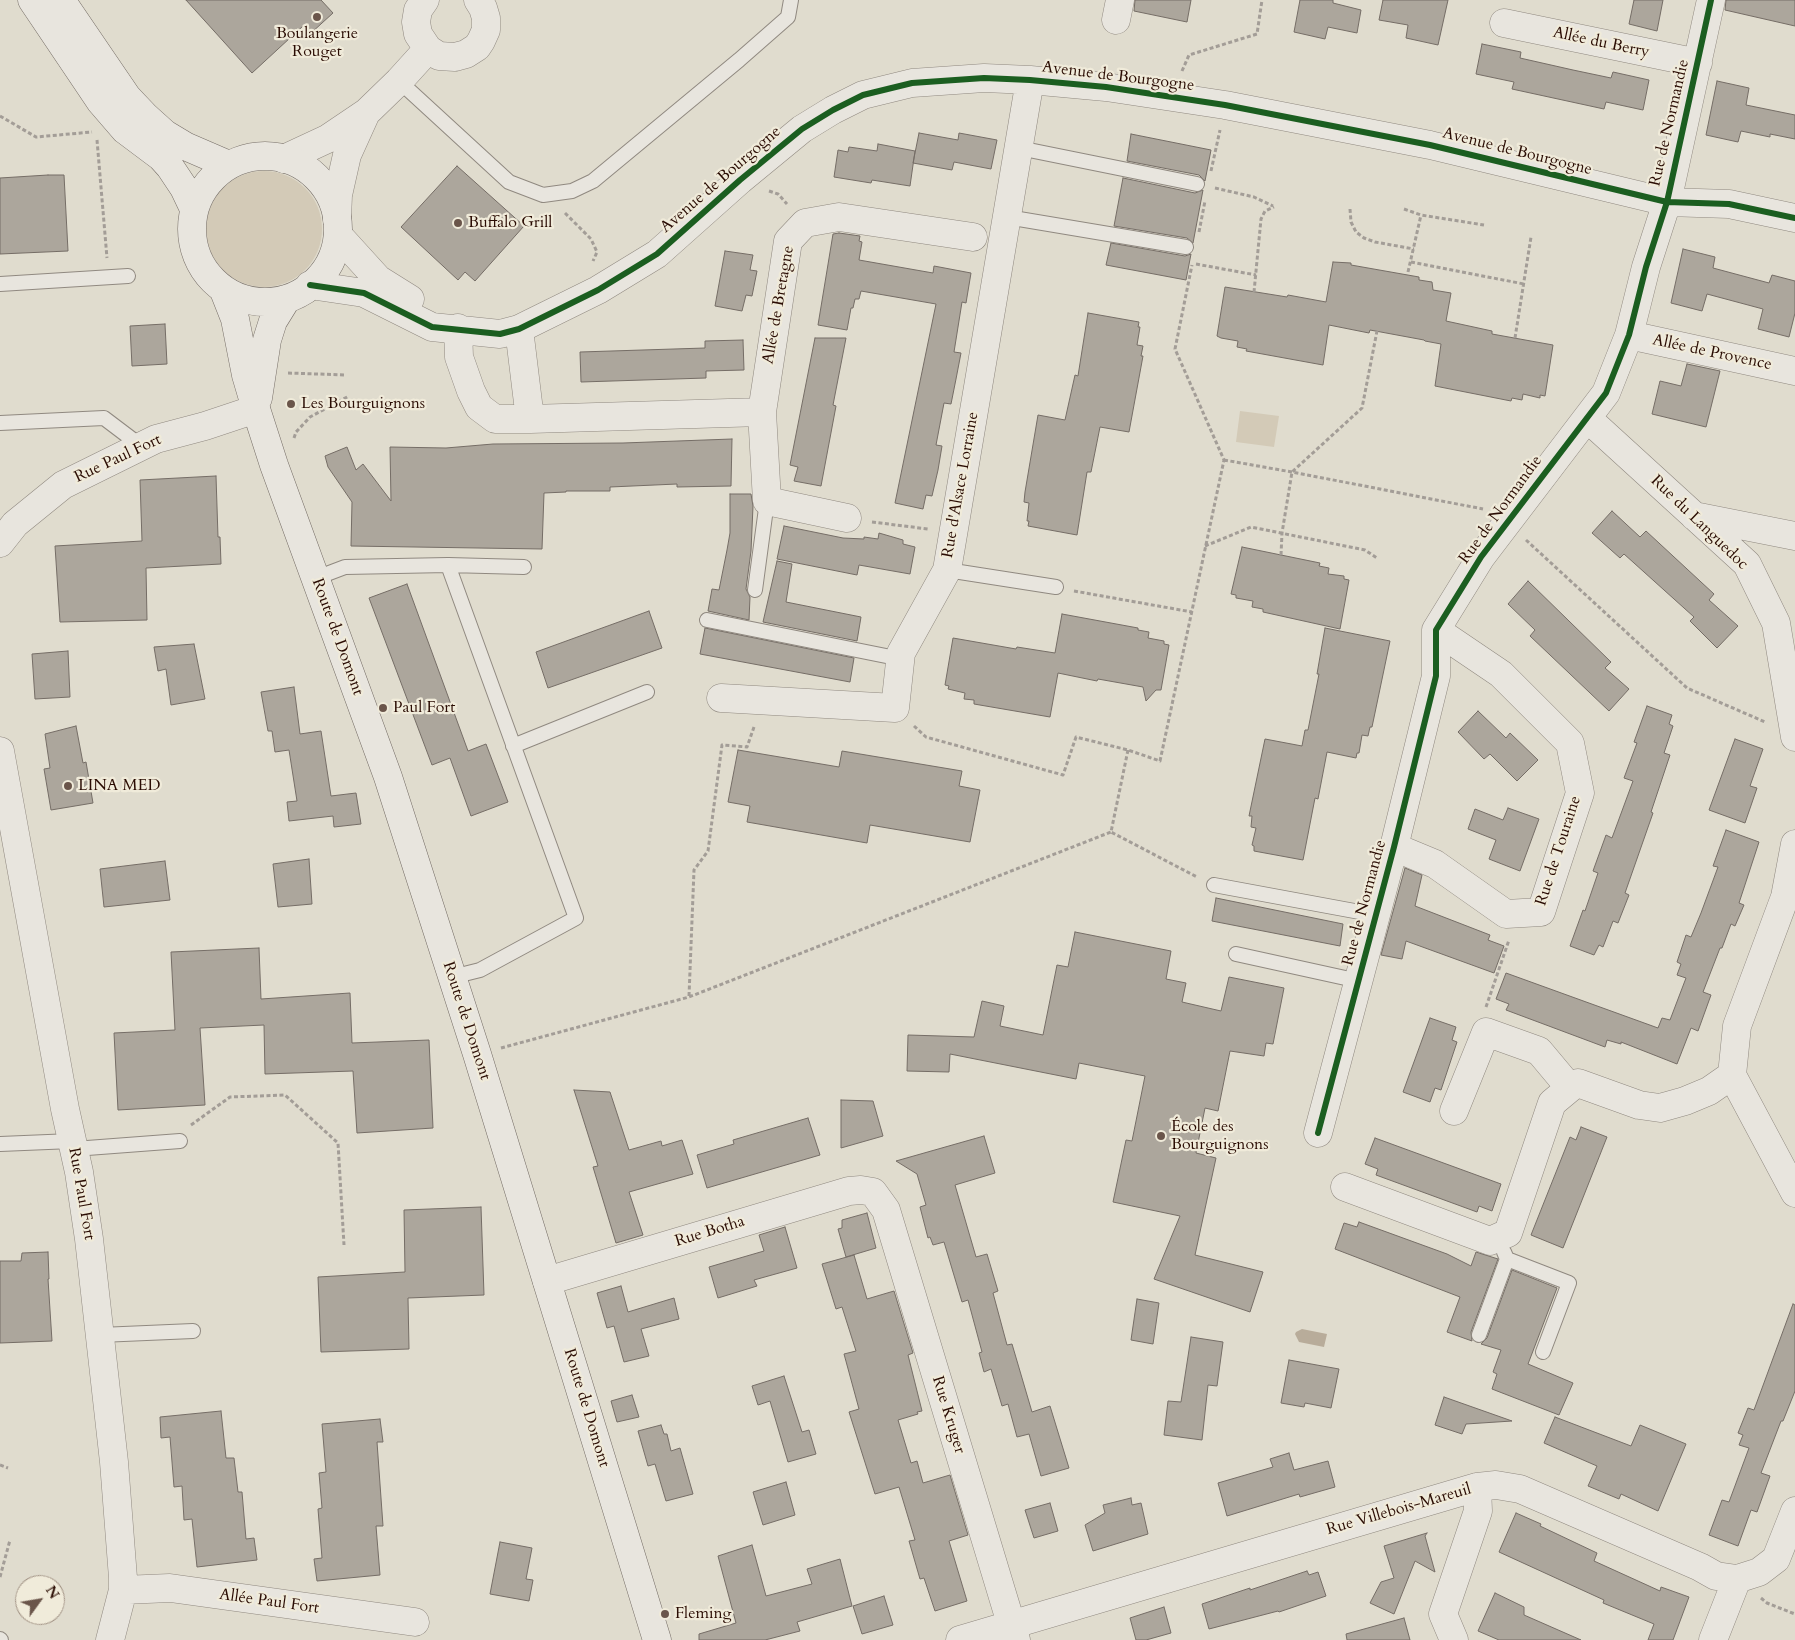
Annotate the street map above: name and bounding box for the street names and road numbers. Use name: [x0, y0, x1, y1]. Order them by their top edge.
street label: Allée du Berry: [1551, 23, 1651, 63]
street label: Avenue de Bourgogne: [1041, 58, 1195, 96]
street label: Rue de Normandie: [1646, 58, 1694, 188]
street label: Avenue de Bourgogne: [657, 122, 785, 238]
street label: Avenue de Bourgogne: [1440, 124, 1594, 180]
street label: Allée de Bretagne: [759, 244, 799, 366]
street label: Allée de Provence: [1651, 331, 1773, 375]
street label: Rue d'Alsace Lorraine: [939, 410, 983, 560]
street label: Rue Paul Fort: [72, 431, 164, 487]
street label: Rue de Normandie: [1455, 452, 1547, 568]
street label: Rue du Languedoc: [1646, 472, 1752, 574]
street label: Route de Domont: [307, 576, 367, 698]
street label: Rue de Touraine: [1532, 794, 1586, 908]
street label: Rue de Normandie: [1339, 838, 1391, 968]
street label: Route de Domont: [438, 959, 494, 1083]
street label: Rue Paul Fort: [63, 1146, 99, 1242]
street label: Rue Botha: [673, 1212, 747, 1252]
street label: Route de Domont: [559, 1346, 613, 1470]
street label: Rue Kruger: [927, 1374, 969, 1456]
street label: Rue Villebois-Mareuil: [1324, 1480, 1474, 1540]
street label: Allée Paul Fort: [218, 1585, 320, 1619]

